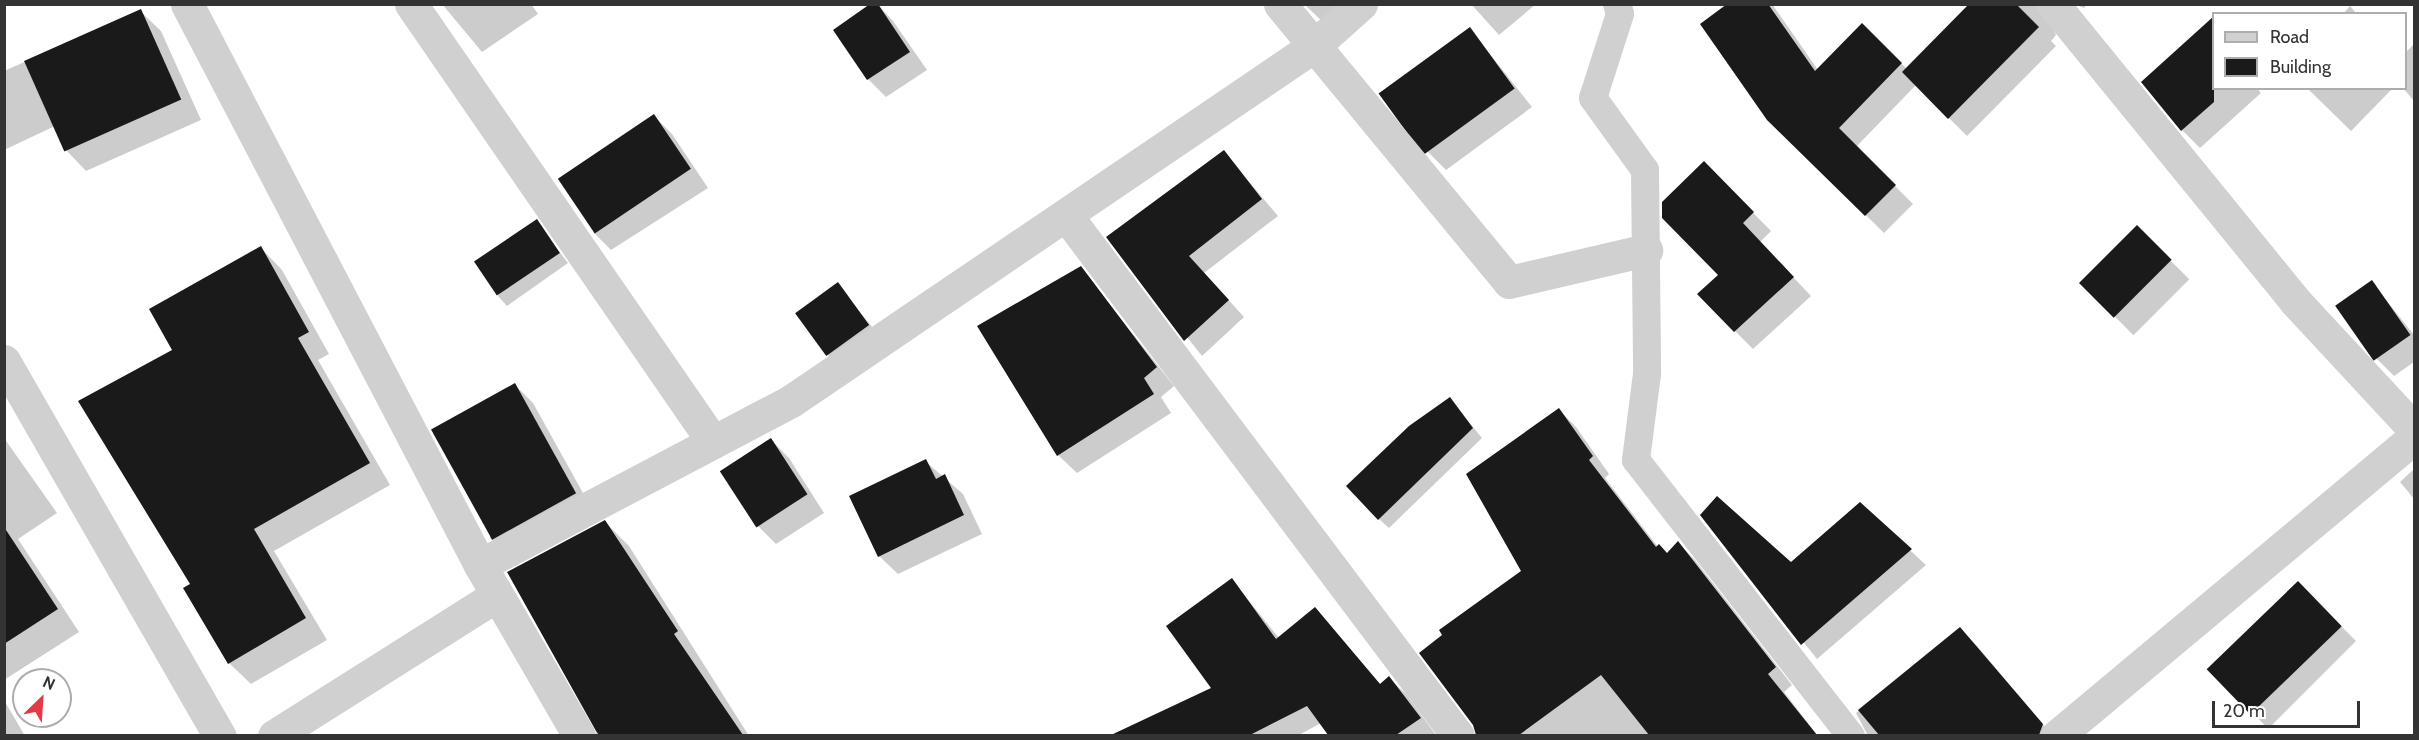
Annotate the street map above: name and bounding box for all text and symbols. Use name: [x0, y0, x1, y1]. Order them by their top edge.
legend: [2212, 12, 2407, 90]
text: Road: [2270, 26, 2309, 48]
text: Building: [2270, 56, 2331, 78]
north arrow: [12, 668, 72, 728]
text: N: [40, 672, 58, 694]
scale bar: [2215, 689, 2364, 727]
text: 20 m: [2223, 700, 2265, 722]

